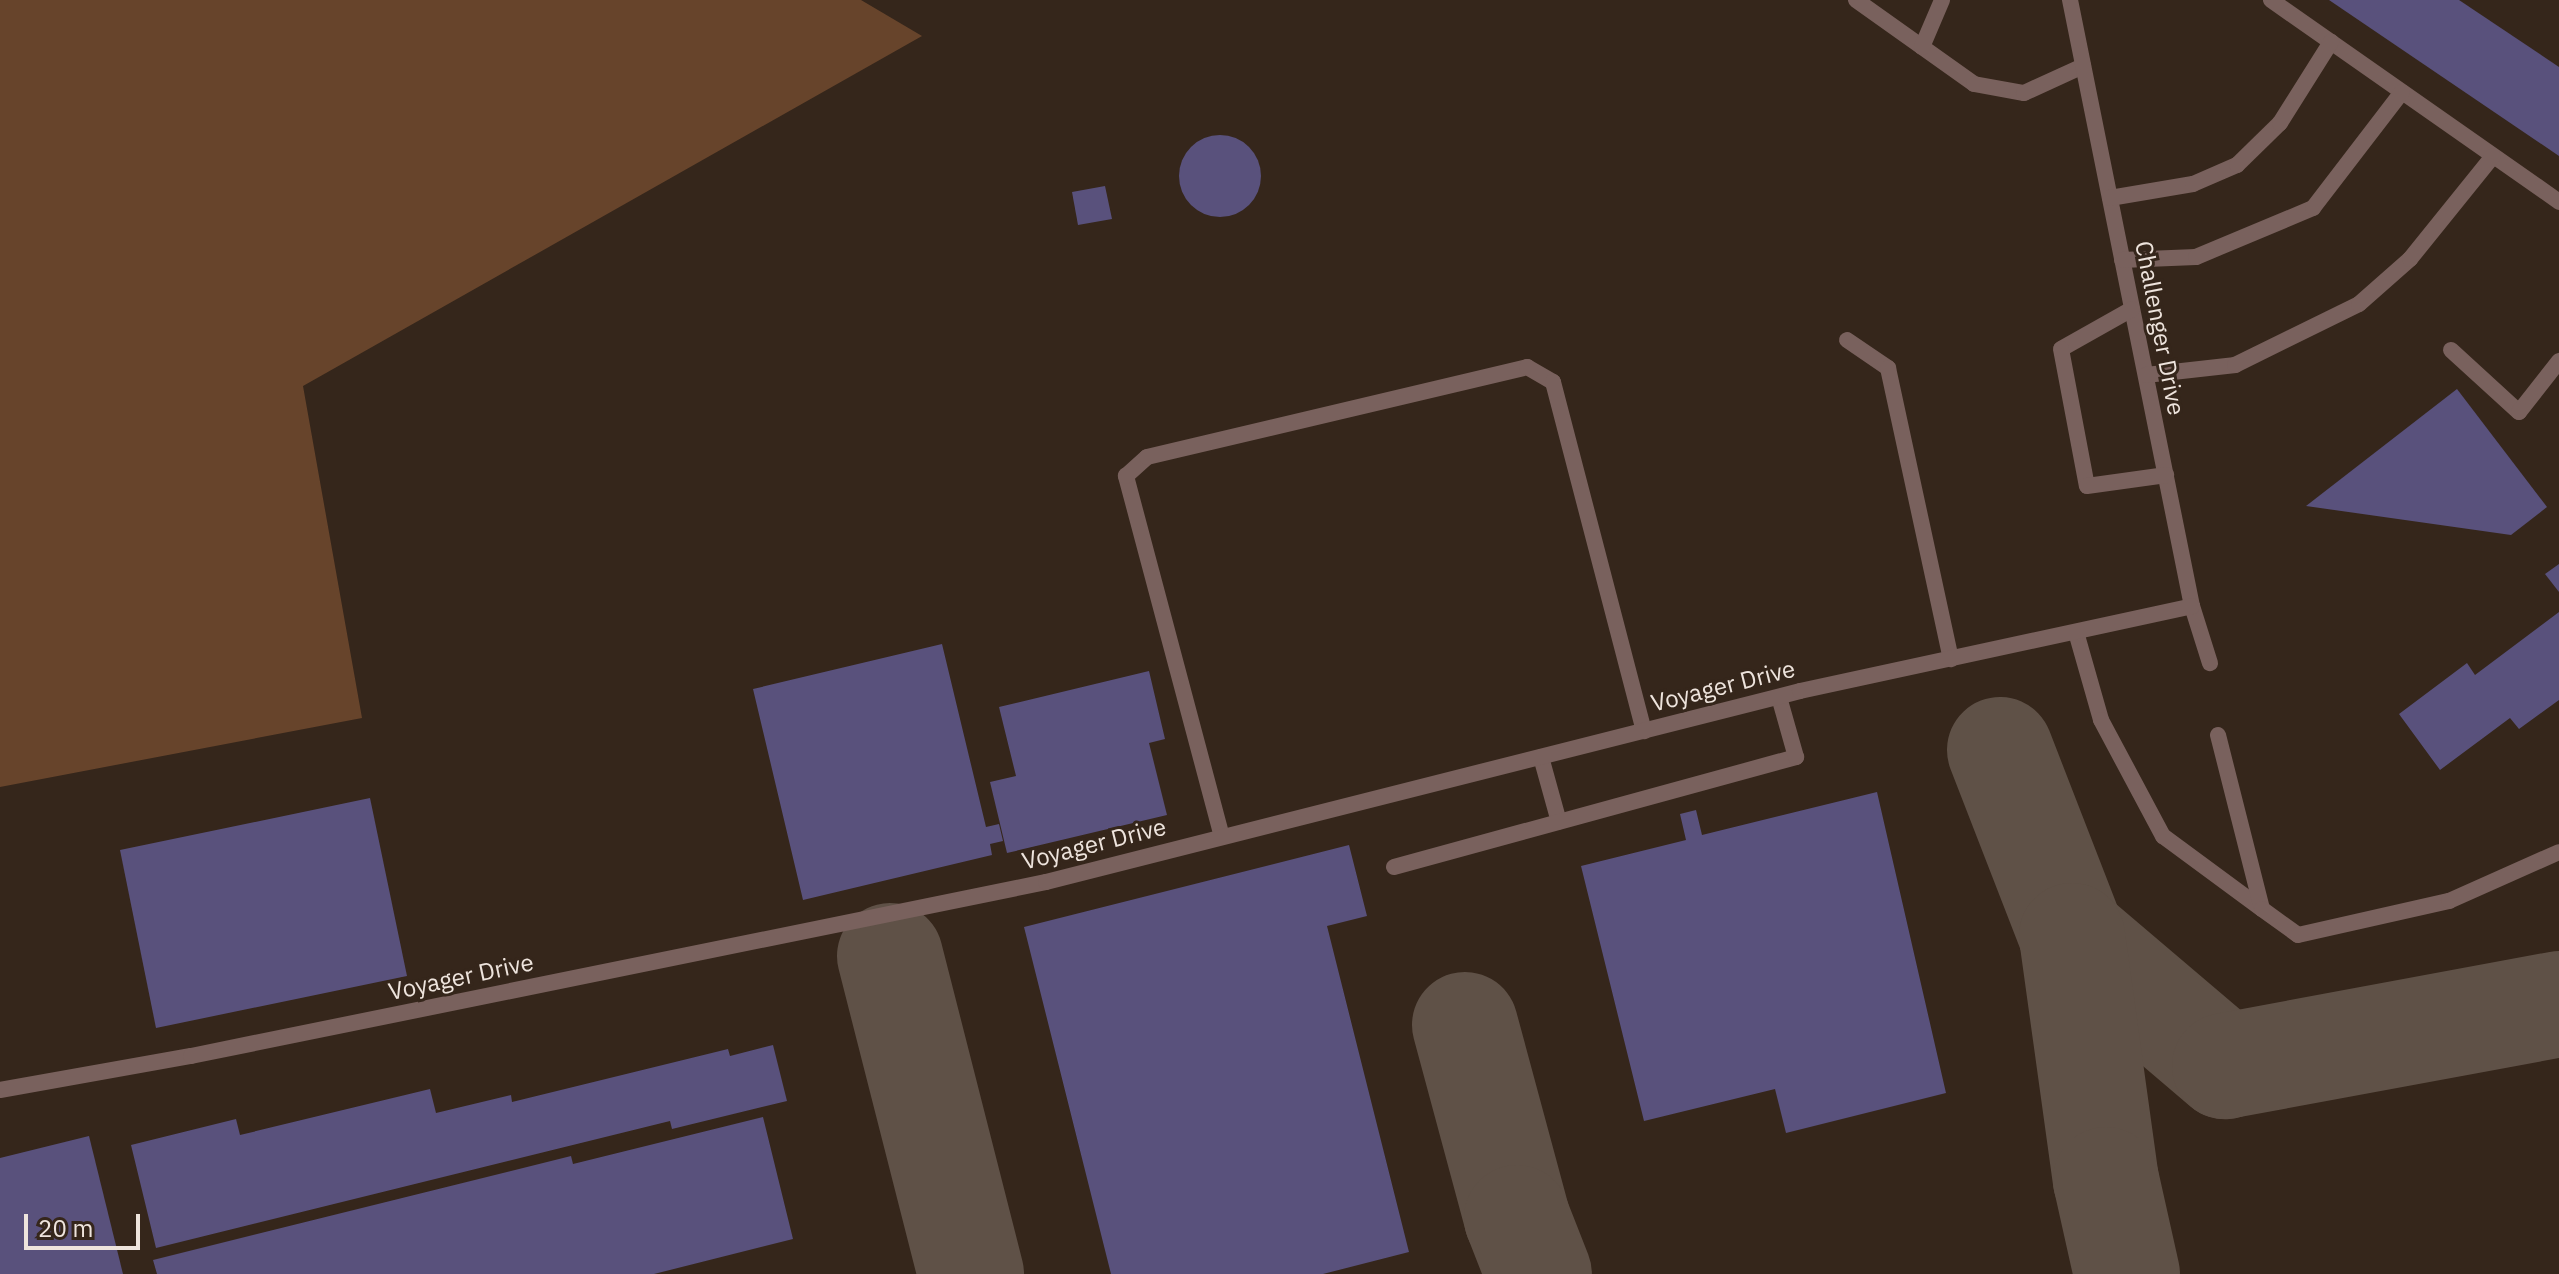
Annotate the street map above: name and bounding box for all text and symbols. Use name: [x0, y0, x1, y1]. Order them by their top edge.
street label: Challenger Drive: [2129, 238, 2191, 418]
street label: Voyager Drive: [1648, 654, 1798, 718]
street label: Voyager Drive: [1019, 812, 1169, 876]
street label: Voyager Drive: [386, 948, 536, 1006]
scale bar: [28, 1198, 144, 1248]
text: 20 m: [38, 1212, 93, 1244]

